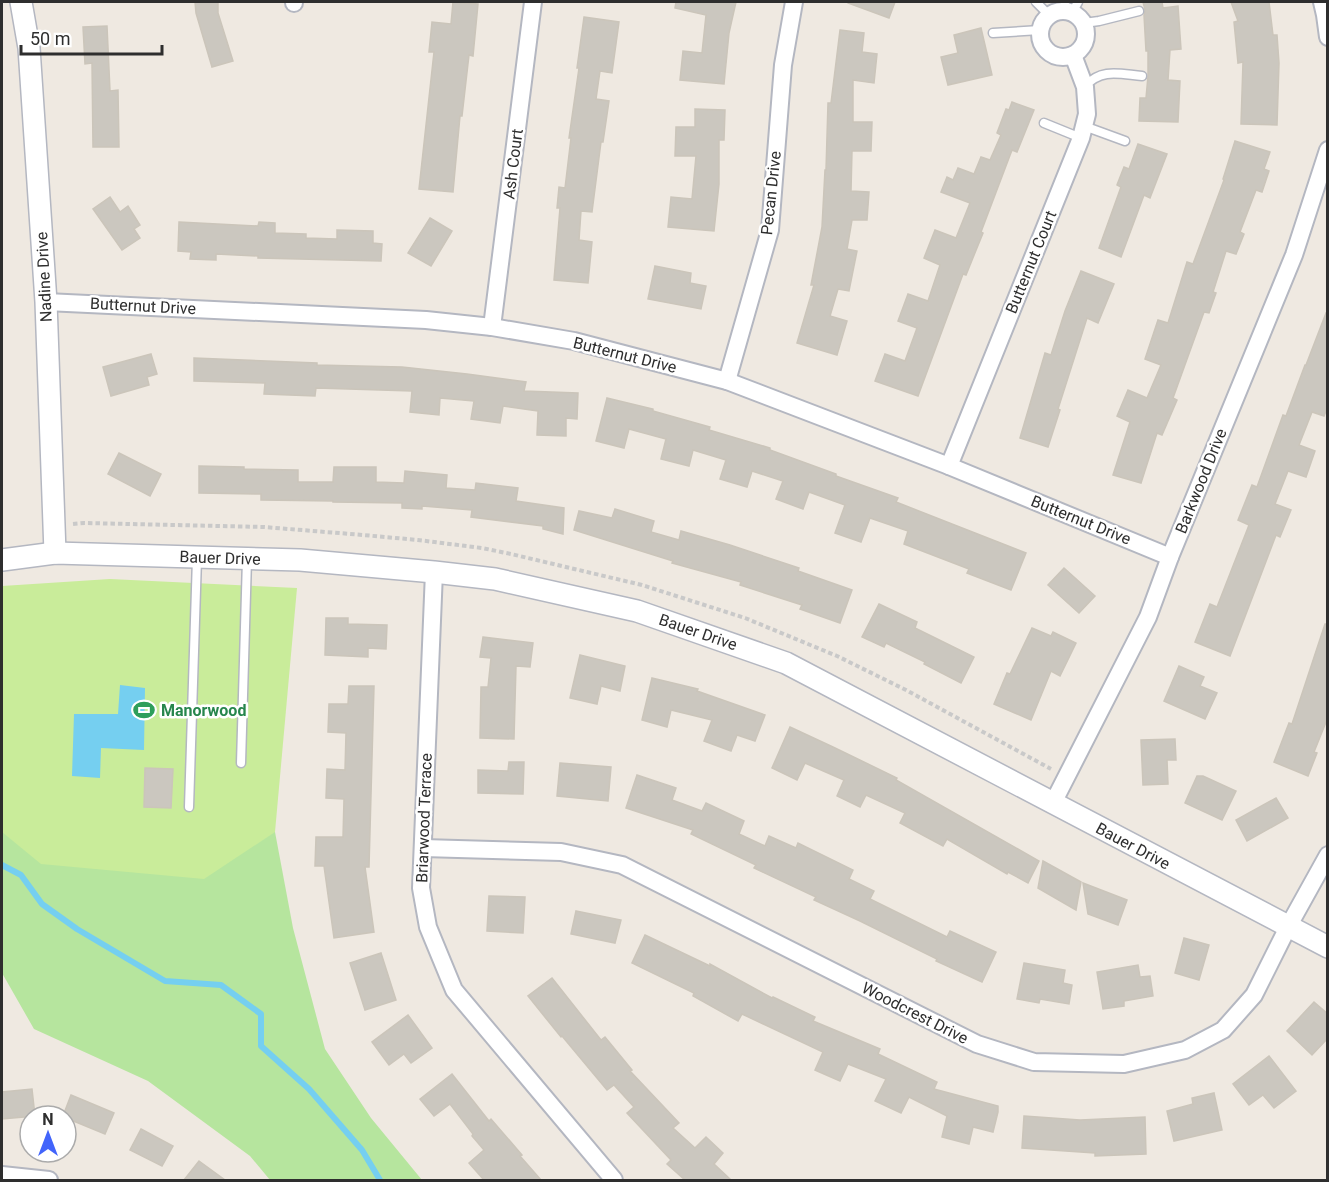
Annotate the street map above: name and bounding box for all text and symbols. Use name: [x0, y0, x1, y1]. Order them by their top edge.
scale bar: [21, 18, 162, 56]
text: 50 m: [30, 28, 70, 49]
street label: Ash Court: [499, 128, 527, 200]
street label: Pecan Drive: [757, 150, 785, 236]
street label: Butternut Court: [1002, 208, 1060, 316]
street label: Nadine Drive: [32, 231, 56, 323]
street label: Butternut Drive: [90, 294, 196, 318]
street label: Butternut Drive: [571, 333, 679, 377]
street label: Barkwood Drive: [1171, 426, 1231, 536]
street label: Butternut Drive: [1028, 491, 1134, 549]
street label: Bauer Drive: [179, 547, 261, 569]
street label: Bauer Drive: [656, 610, 740, 654]
sports icon: Manorwood: [132, 698, 156, 722]
place label: Manorwood: [161, 701, 246, 720]
street label: Briarwood Terrace: [412, 753, 436, 883]
street label: Bauer Drive: [1093, 819, 1173, 873]
street label: Woodcrest Drive: [859, 978, 971, 1048]
north arrow: [18, 1104, 78, 1164]
text: N: [42, 1110, 54, 1129]

